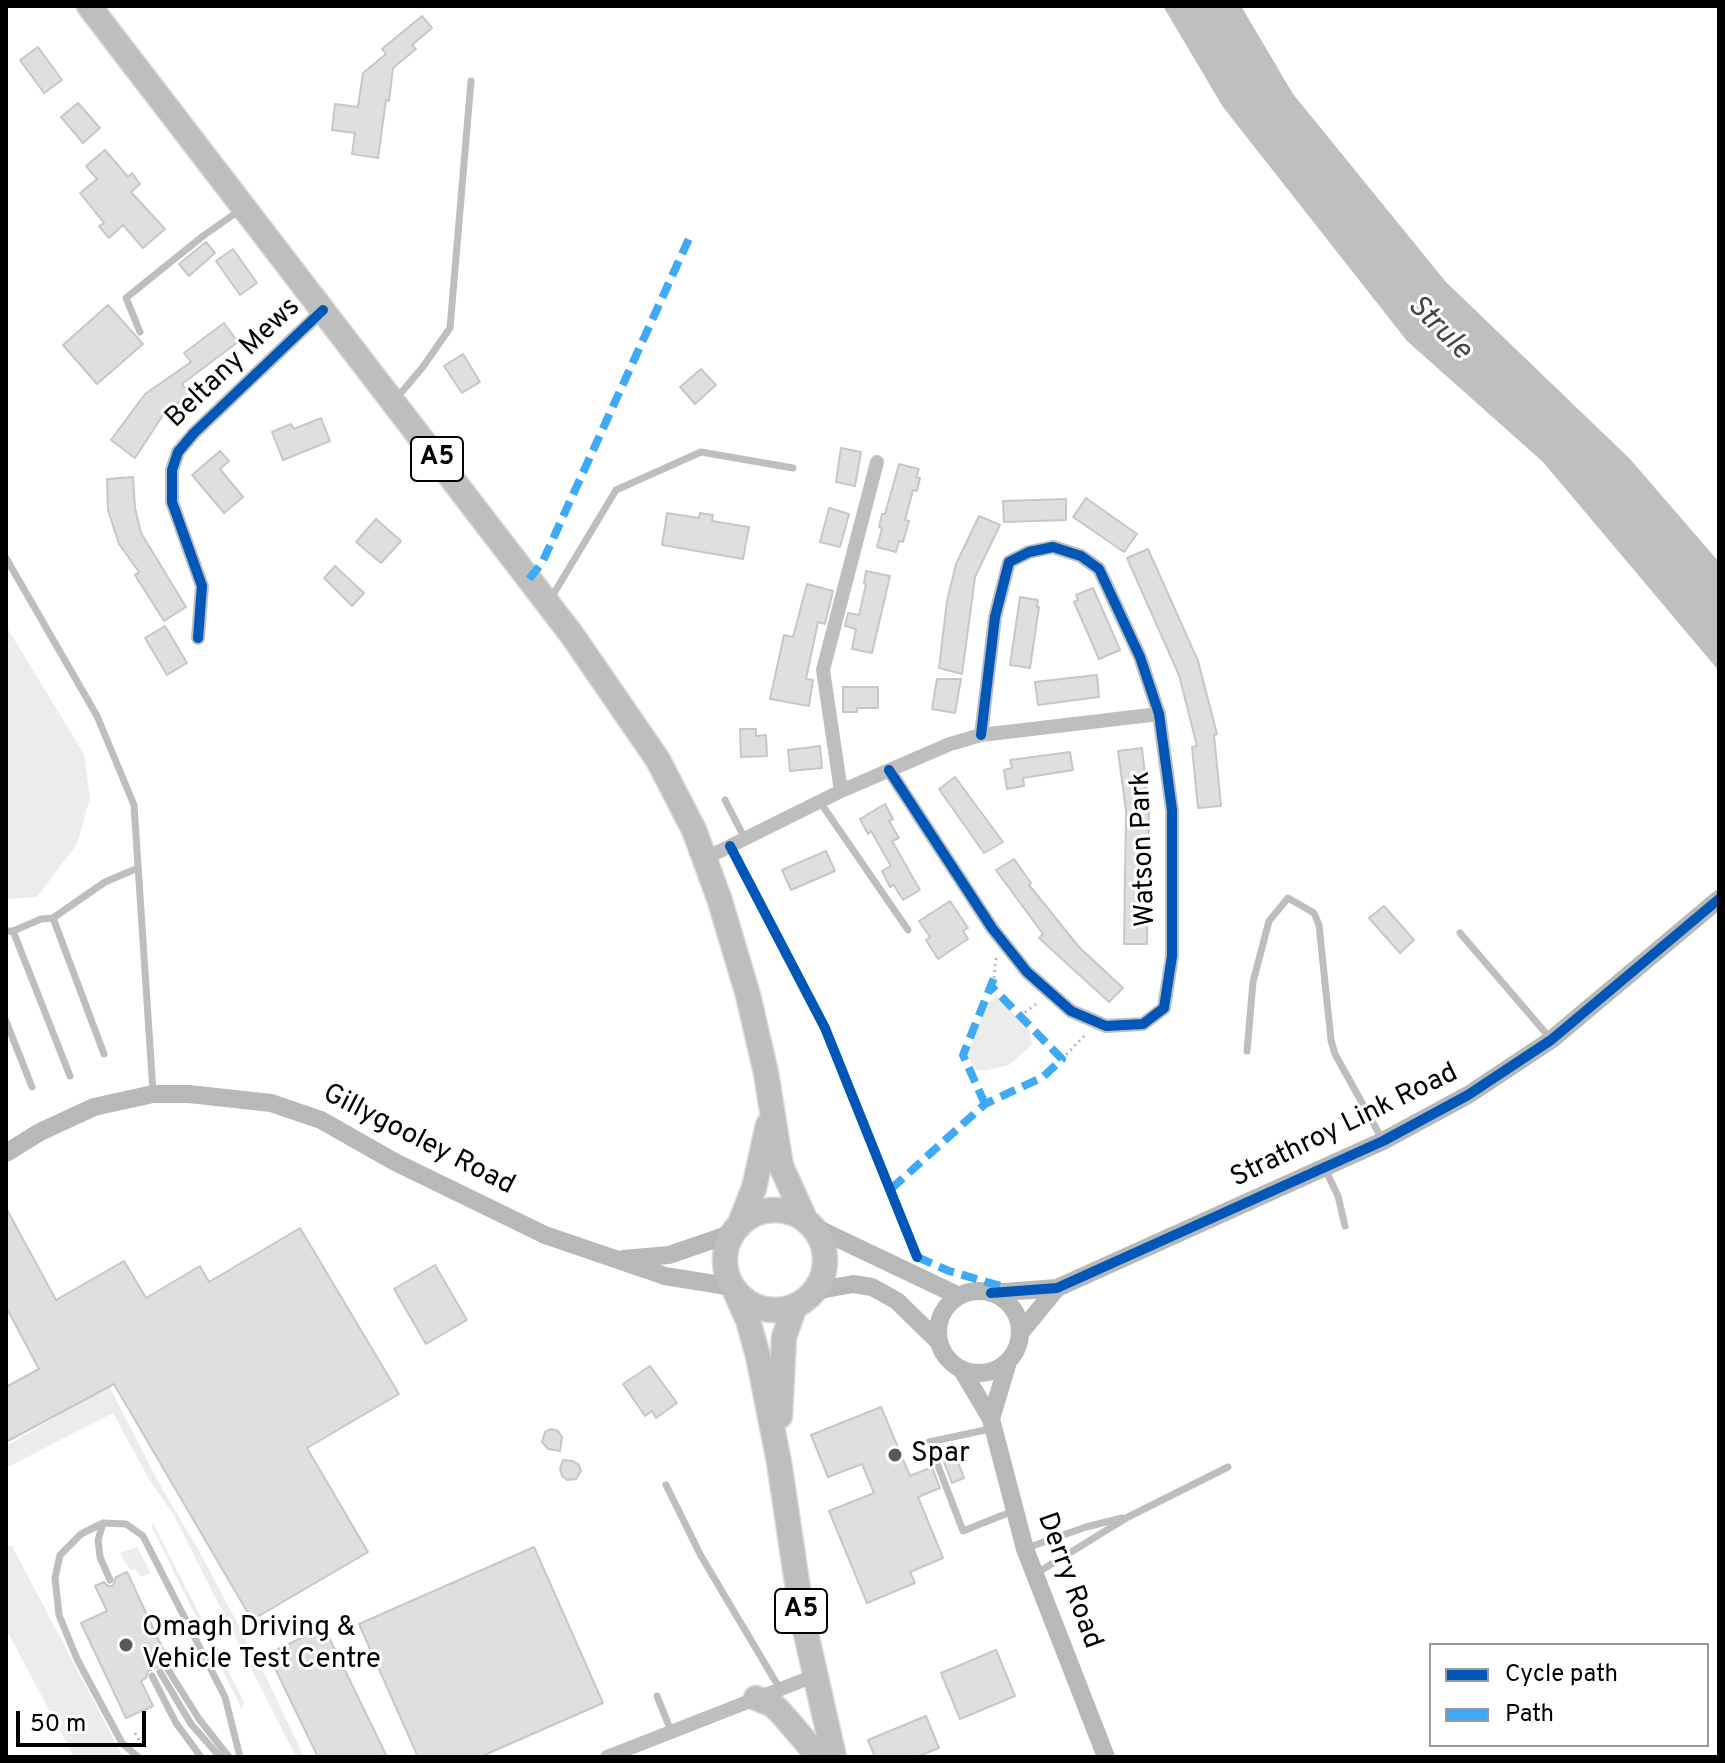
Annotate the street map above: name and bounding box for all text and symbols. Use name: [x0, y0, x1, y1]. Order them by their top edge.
water label: Strule: [1398, 289, 1478, 369]
street label: Beltany Mews: [160, 292, 308, 436]
road number: A5: [411, 437, 463, 481]
street label: Watson Park: [1125, 770, 1165, 928]
street label: Strathroy Link Road: [1226, 1057, 1464, 1197]
street label: Gillygooley Road: [316, 1078, 520, 1204]
place label: Spar: [911, 1438, 970, 1472]
marker: Spar: [886, 1446, 904, 1464]
street label: Derry Road: [1028, 1508, 1108, 1654]
road number: A5: [775, 1589, 827, 1633]
place label: Omagh Driving & Vehicle Test Centre: [142, 1612, 381, 1678]
marker: Omagh Driving & Vehicle Test Centre: [117, 1636, 135, 1654]
legend: [1429, 1643, 1709, 1747]
text: Cycle path: [1505, 1660, 1618, 1690]
scale bar: [20, 1695, 150, 1745]
text: Path: [1505, 1700, 1554, 1730]
text: 50 m: [30, 1710, 86, 1740]

